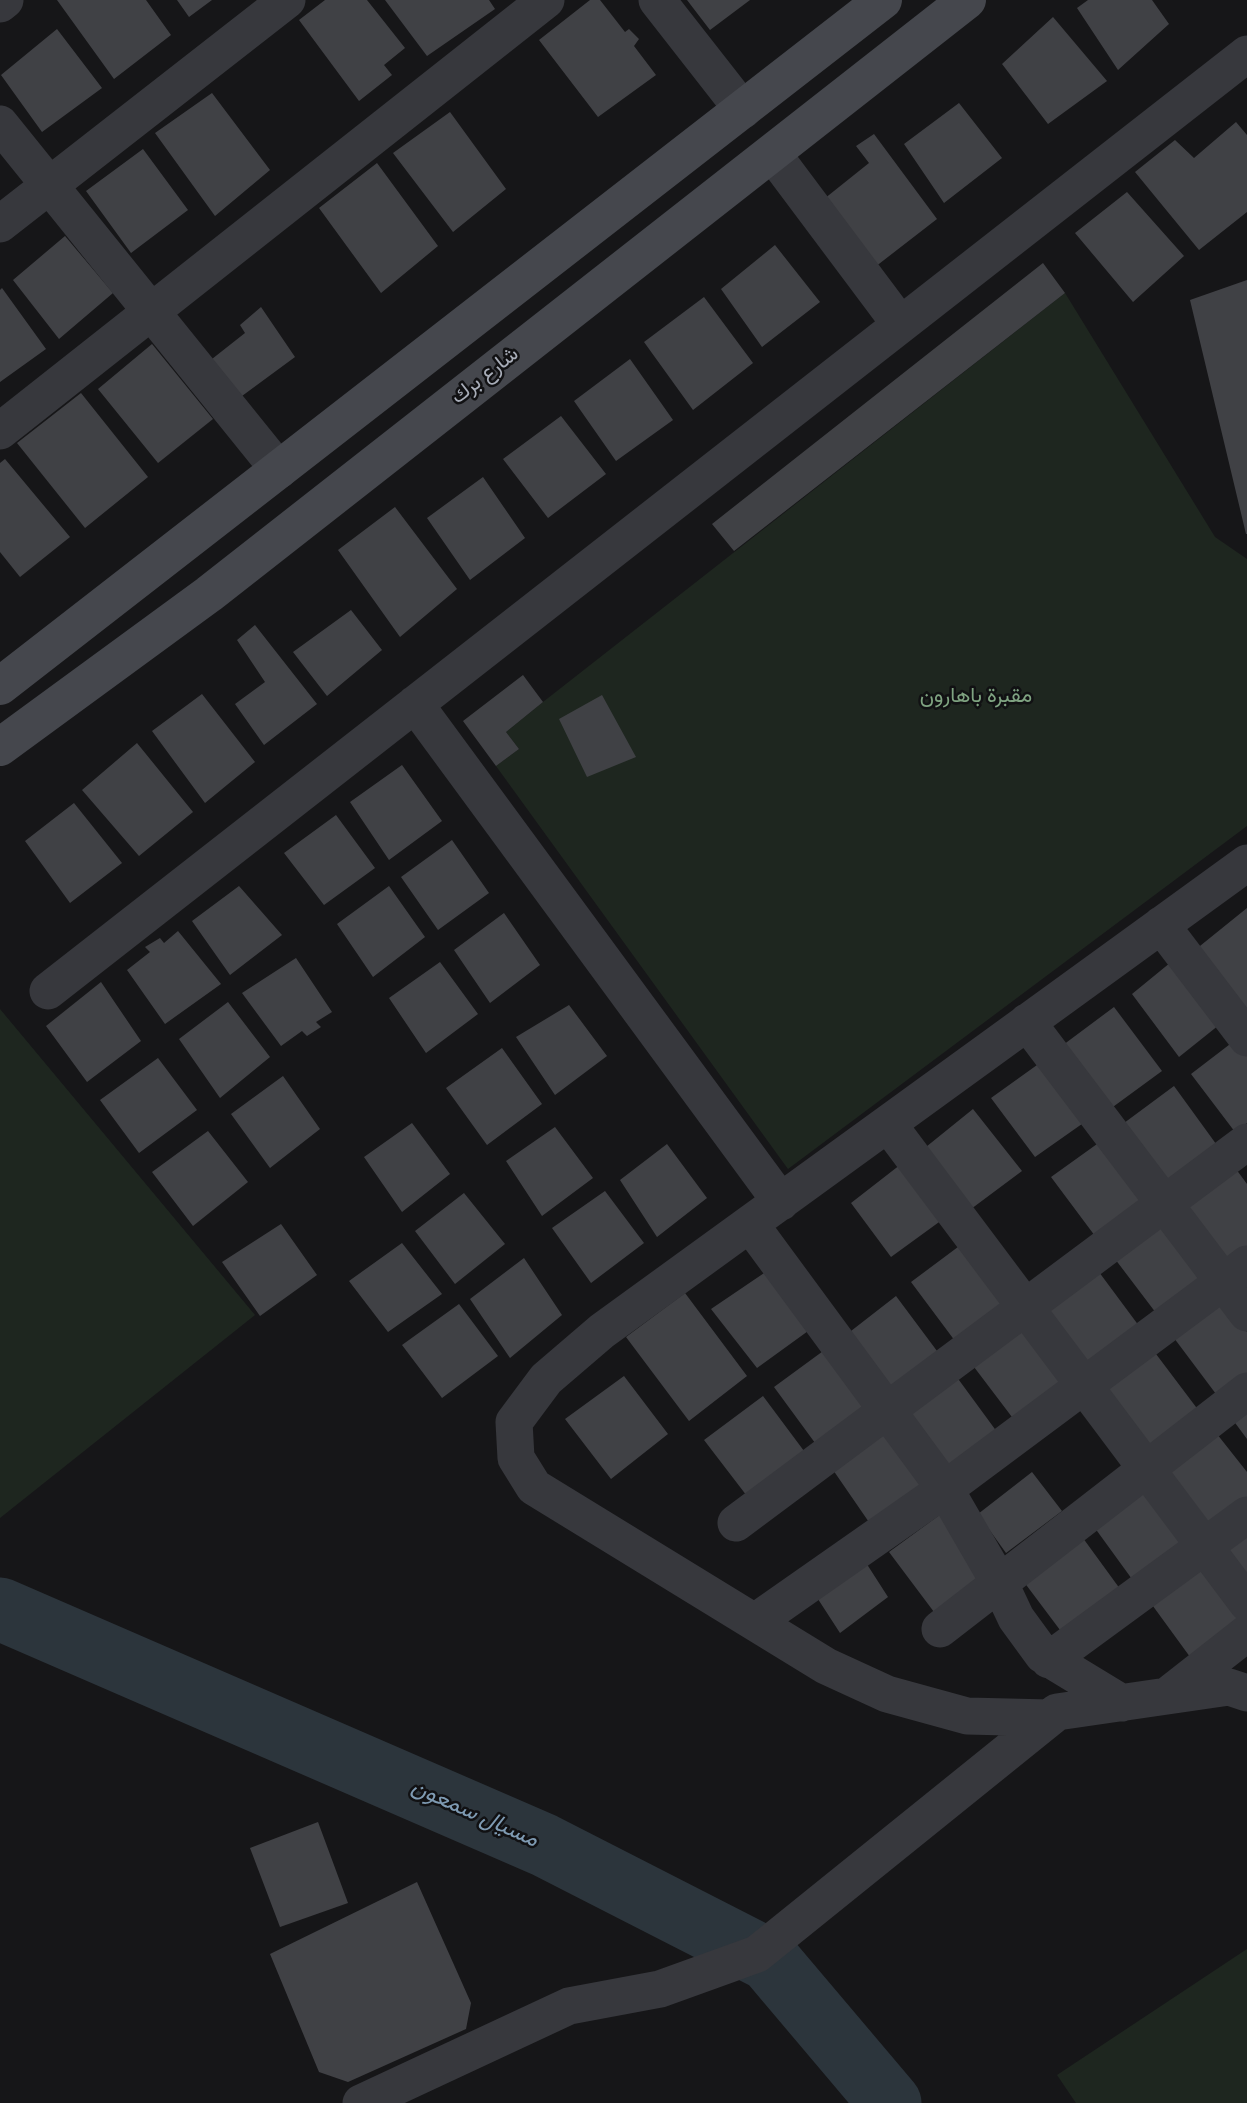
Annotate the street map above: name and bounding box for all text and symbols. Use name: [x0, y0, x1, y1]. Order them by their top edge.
street label: شارع برك: [447, 343, 525, 411]
park label: مقبرة باهارون: [920, 685, 1032, 711]
water label: مسيال سمعون: [406, 1775, 542, 1855]

